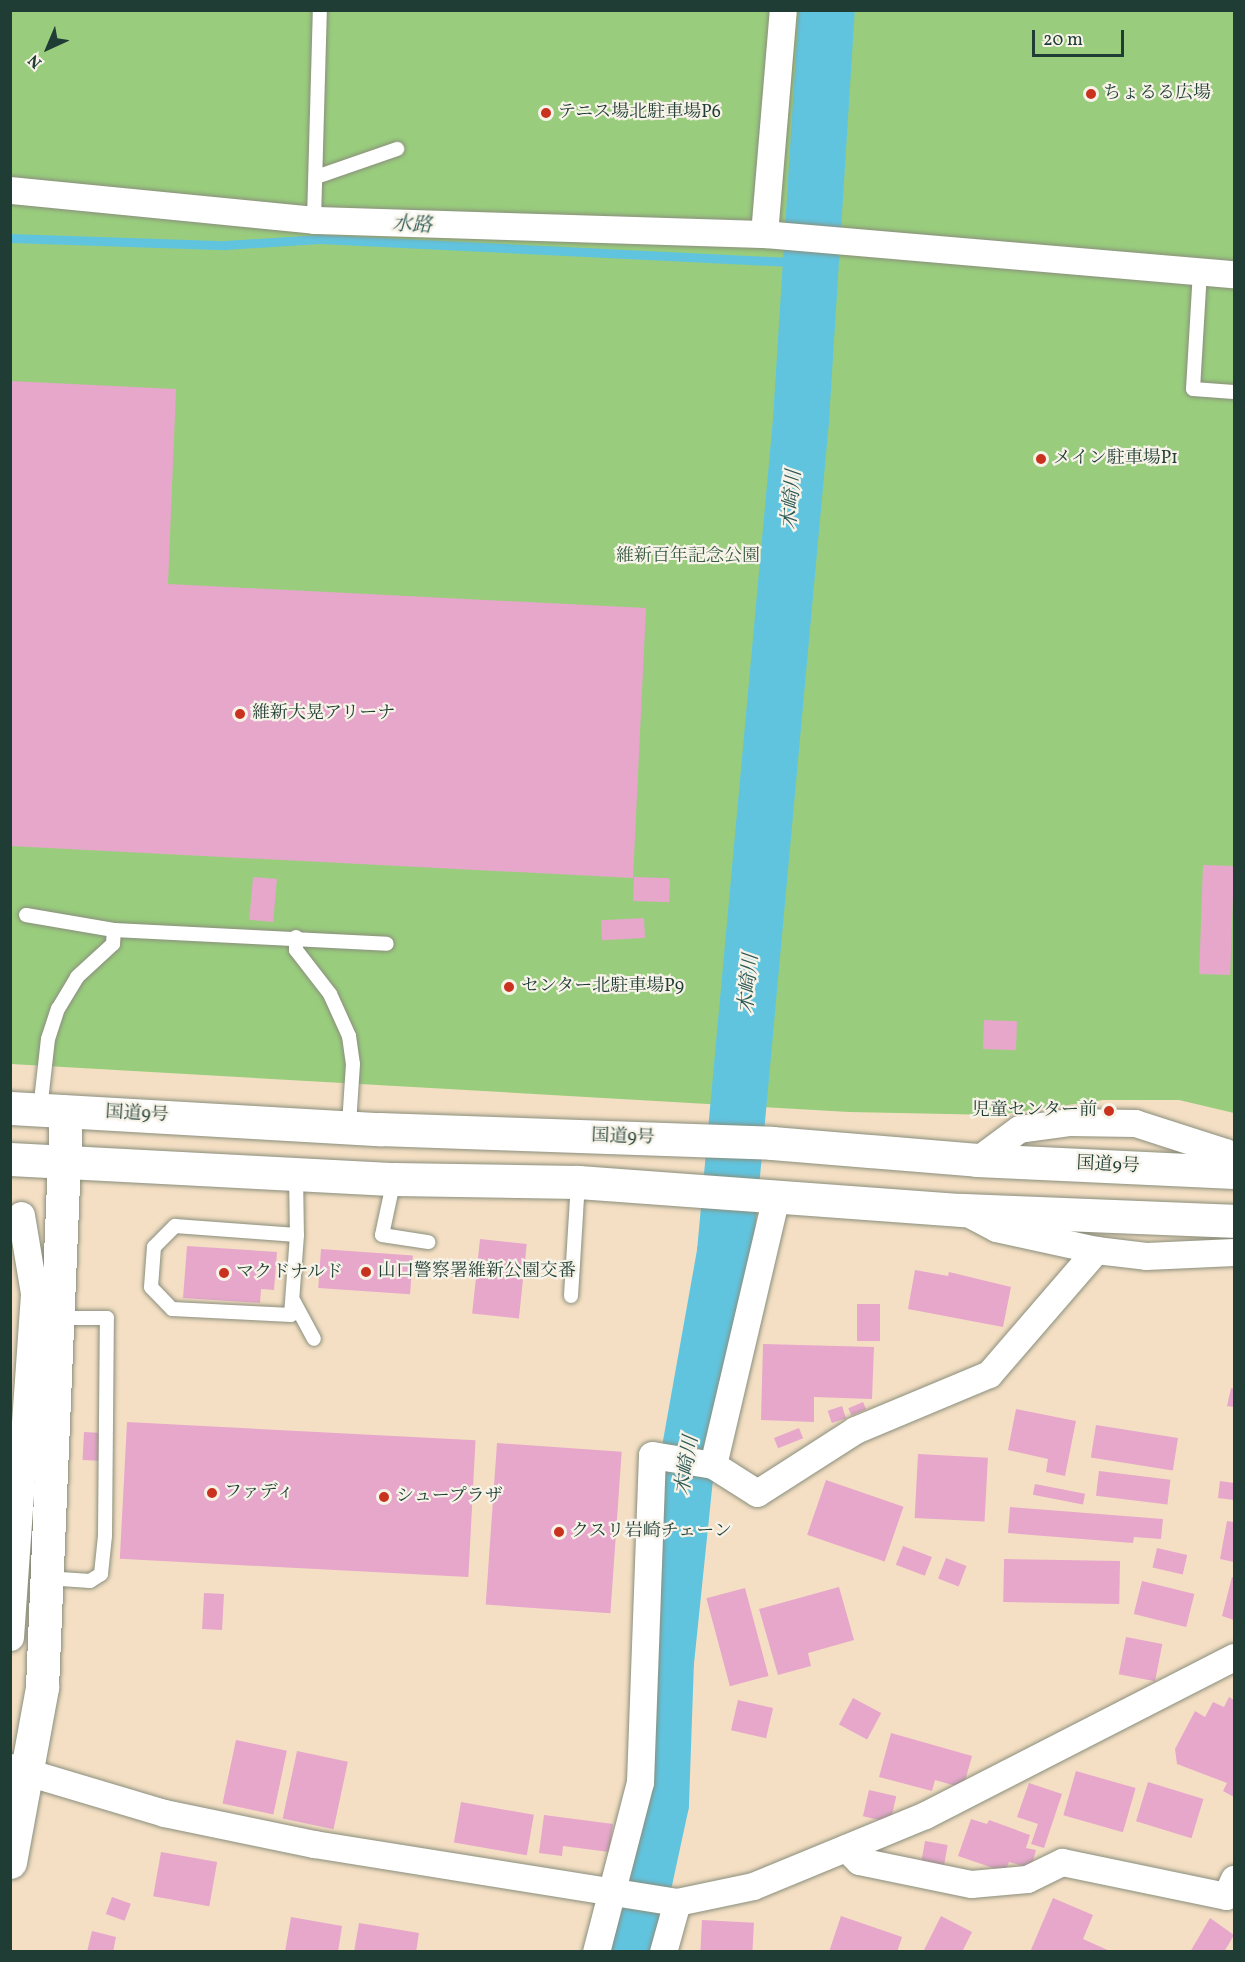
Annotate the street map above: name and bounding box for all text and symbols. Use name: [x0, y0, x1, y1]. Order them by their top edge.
north arrow: [18, 18, 78, 78]
scale bar: [1035, 18, 1126, 56]
text: 20 m: [1043, 28, 1083, 53]
text: N: [24, 49, 47, 73]
place label: ちょるる広場: [1103, 83, 1211, 105]
marker: ちょるる広場: [1084, 87, 1098, 101]
place label: テニス場北駐車場P6: [558, 102, 722, 124]
marker: テニス場北駐車場P6: [539, 106, 553, 120]
water label: 水路: [391, 213, 433, 239]
place label: メイン駐車場P1: [1053, 448, 1178, 470]
marker: メイン駐車場P1: [1034, 452, 1048, 466]
water label: 木崎川: [778, 469, 808, 531]
park label: 維新百年記念公園: [616, 546, 760, 568]
place label: 維新大晃アリーナ: [252, 703, 396, 725]
marker: 維新大晃アリーナ: [233, 707, 247, 721]
water label: 木崎川: [735, 953, 765, 1015]
place label: センター北駐車場P9: [521, 976, 685, 998]
marker: センター北駐車場P9: [502, 980, 516, 994]
place label: 児童センター前: [971, 1100, 1097, 1122]
street label: 国道9号: [105, 1103, 169, 1127]
marker: 児童センター前: [1102, 1104, 1116, 1118]
street label: 国道9号: [591, 1126, 655, 1150]
street label: 国道9号: [1076, 1154, 1140, 1178]
place label: 山口警察署維新公園交番: [378, 1261, 576, 1283]
place label: マクドナルド: [236, 1262, 344, 1284]
marker: 山口警察署維新公園交番: [359, 1265, 373, 1279]
marker: マクドナルド: [217, 1266, 231, 1280]
water label: 木崎川: [671, 1434, 705, 1498]
place label: ファディ: [224, 1482, 296, 1504]
marker: ファディ: [205, 1486, 219, 1500]
place label: シュープラザ: [396, 1486, 504, 1508]
marker: シュープラザ: [377, 1490, 391, 1504]
place label: クスリ岩崎チェーン: [571, 1521, 733, 1543]
marker: クスリ岩崎チェーン: [552, 1525, 566, 1539]

